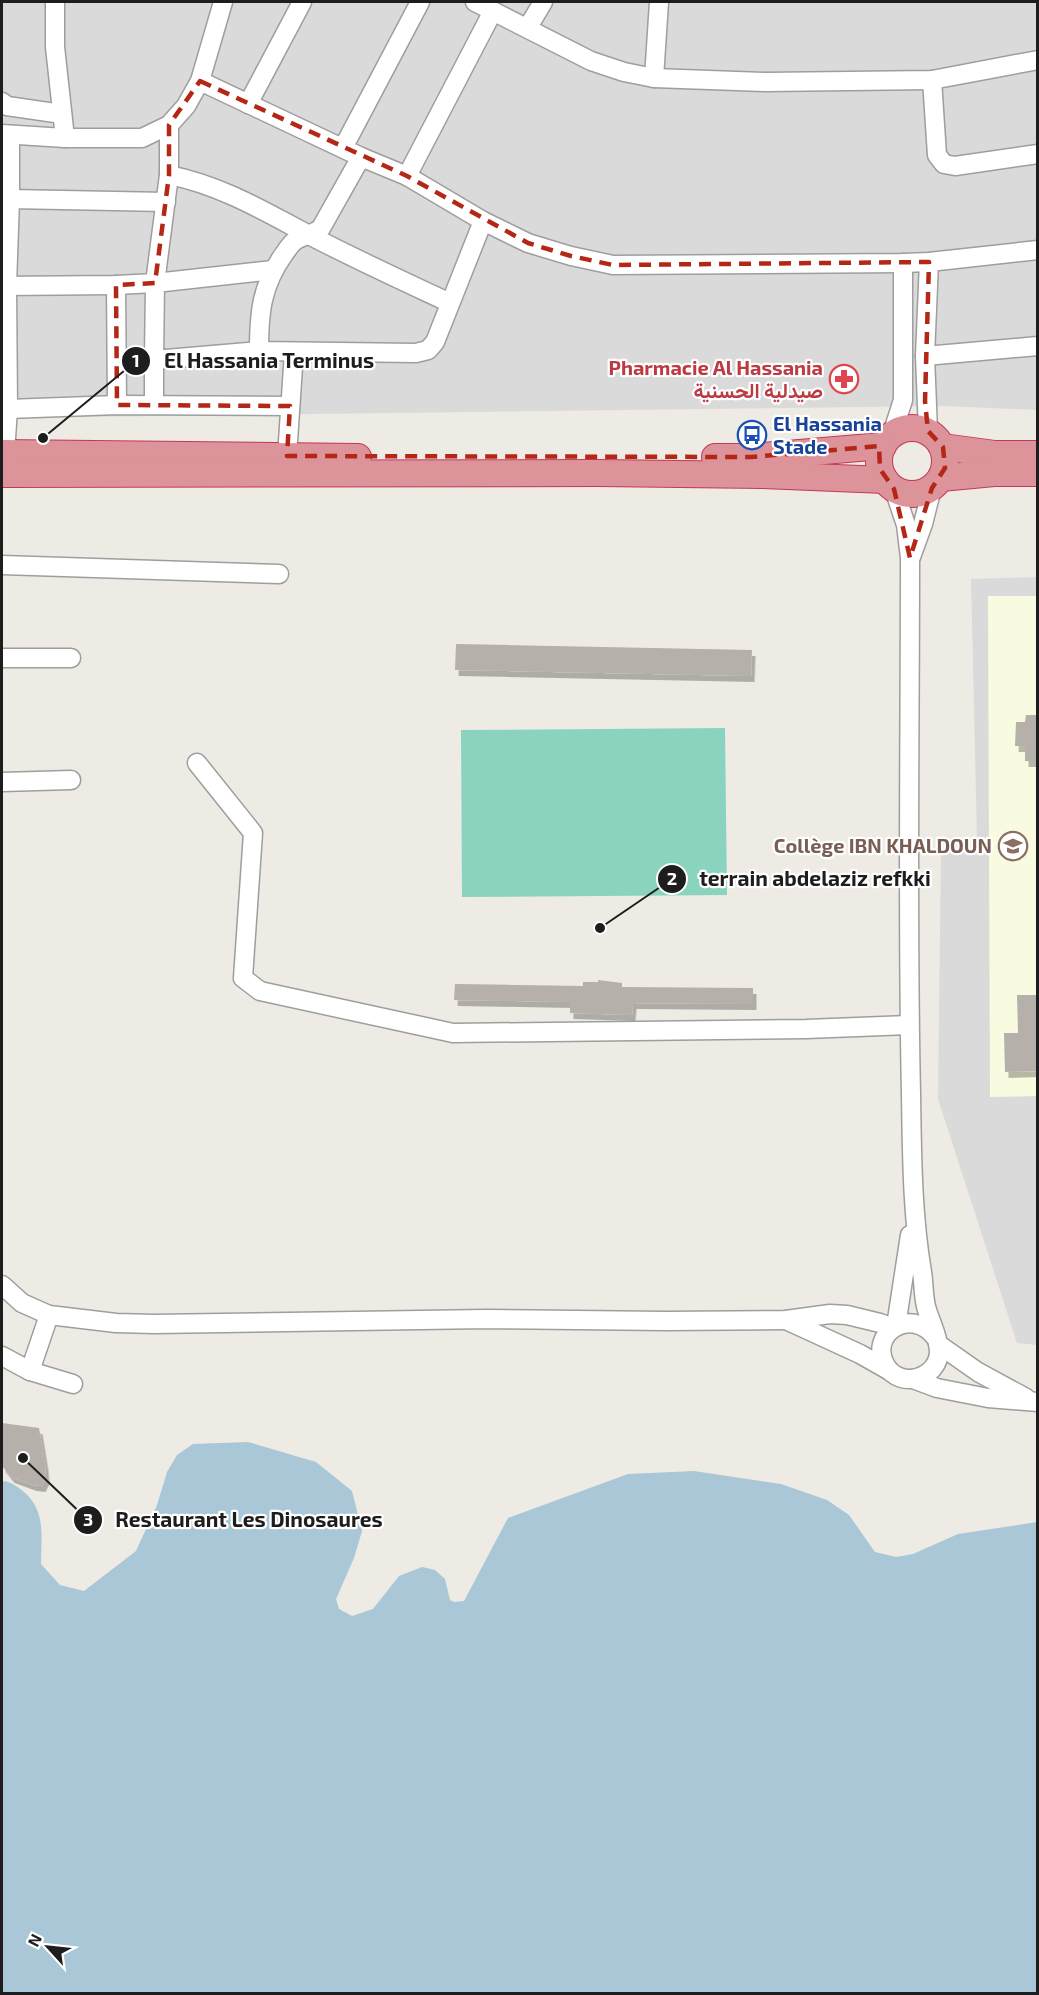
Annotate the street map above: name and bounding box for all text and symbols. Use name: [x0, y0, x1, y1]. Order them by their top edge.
callout: El Hassania Terminus: [121, 341, 387, 380]
text: El Hassania Terminus: [164, 347, 374, 372]
text: 1: [132, 349, 140, 371]
place label: Pharmacie Al Hassania صيدلية الحسنية: [609, 355, 823, 403]
pharmacy icon: Pharmacie Al Hassania صيدلية الحسنية: [828, 363, 860, 395]
place label: El Hassania Stade: [773, 411, 882, 458]
bus stop icon: El Hassania Stade: [736, 419, 768, 451]
school or university icon: Collège IBN KHALDOUN: [997, 830, 1029, 862]
place label: Collège IBN KHALDOUN: [774, 833, 992, 857]
callout: terrain abdelaziz refkki: [657, 859, 943, 898]
text: terrain abdelaziz refkki: [699, 865, 931, 890]
text: 2: [667, 867, 677, 889]
callout: Restaurant Les Dinosaures: [73, 1501, 394, 1540]
text: Restaurant Les Dinosaures: [115, 1506, 383, 1531]
text: 3: [83, 1508, 93, 1530]
north arrow: [18, 1917, 78, 1977]
text: N: [23, 1930, 45, 1949]

